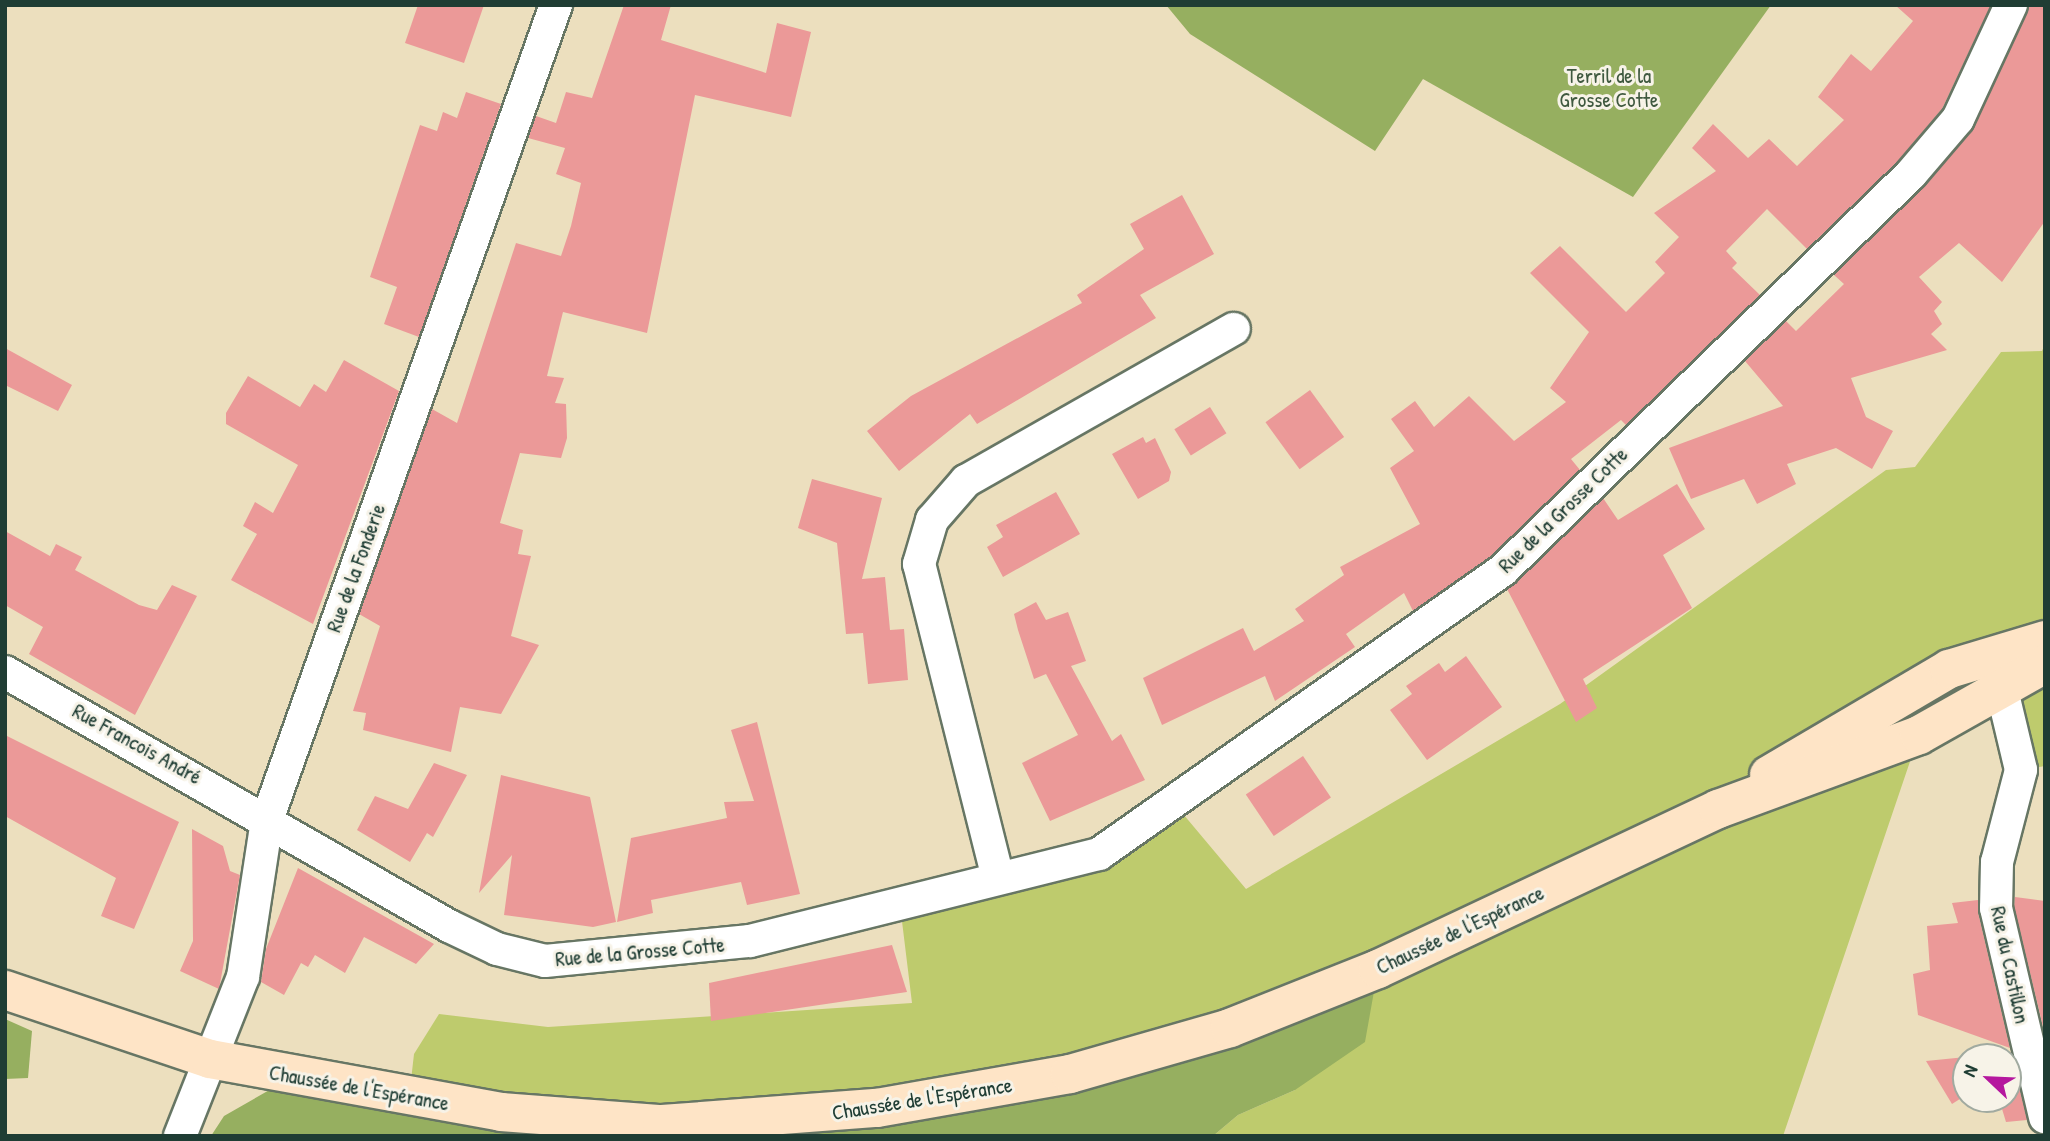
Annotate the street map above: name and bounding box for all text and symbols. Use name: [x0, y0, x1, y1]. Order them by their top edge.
park label: Terril de la Grosse Cotte: [1560, 63, 1658, 113]
street label: Rue de la Grosse Cotte: [1493, 442, 1633, 578]
street label: Rue de la Fonderie: [321, 500, 391, 636]
street label: Rue Francois André: [68, 698, 206, 790]
street label: Chaussée de l'Espérance: [1372, 880, 1548, 980]
street label: Rue du Castillon: [1985, 904, 2035, 1026]
street label: Rue de la Grosse Cotte: [554, 932, 726, 972]
north arrow: [1952, 1043, 2022, 1113]
street label: Chaussée de l'Espérance: [267, 1060, 451, 1116]
text: N: [1956, 1061, 1983, 1080]
street label: Chaussée de l'Espérance: [830, 1072, 1014, 1126]

